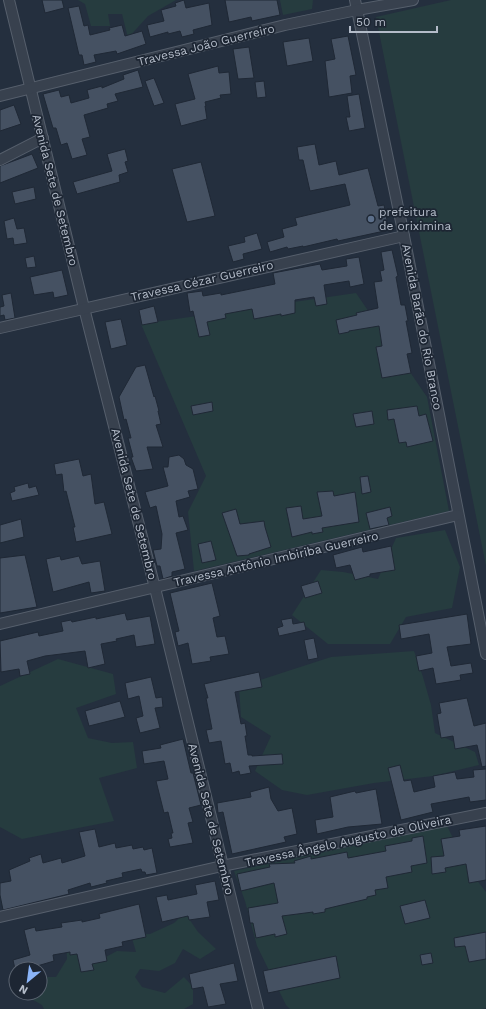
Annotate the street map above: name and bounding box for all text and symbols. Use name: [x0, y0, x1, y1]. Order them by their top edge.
scale bar: [350, 8, 437, 34]
text: 50 m: [356, 15, 386, 29]
street label: Travessa João Guerreiro: [136, 21, 276, 69]
street label: Avenida Sete de Setembro: [29, 113, 81, 267]
place label: prefeitura de oriximina: [379, 205, 451, 233]
marker: prefeitura de oriximina: [366, 214, 376, 224]
street label: Avenida Barão do Rio Branco: [399, 243, 445, 411]
street label: Travessa Cézar Guerreiro: [129, 258, 275, 304]
street label: Avenida Sete de Setembro: [108, 427, 160, 581]
street label: Travessa Antônio Imbiriba Guerreiro: [172, 529, 380, 589]
street label: Avenida Sete de Setembro: [185, 742, 237, 896]
street label: Travessa Ângelo Augusto de Oliveira: [243, 812, 453, 870]
north arrow: [8, 961, 48, 1001]
text: N: [17, 982, 30, 997]

